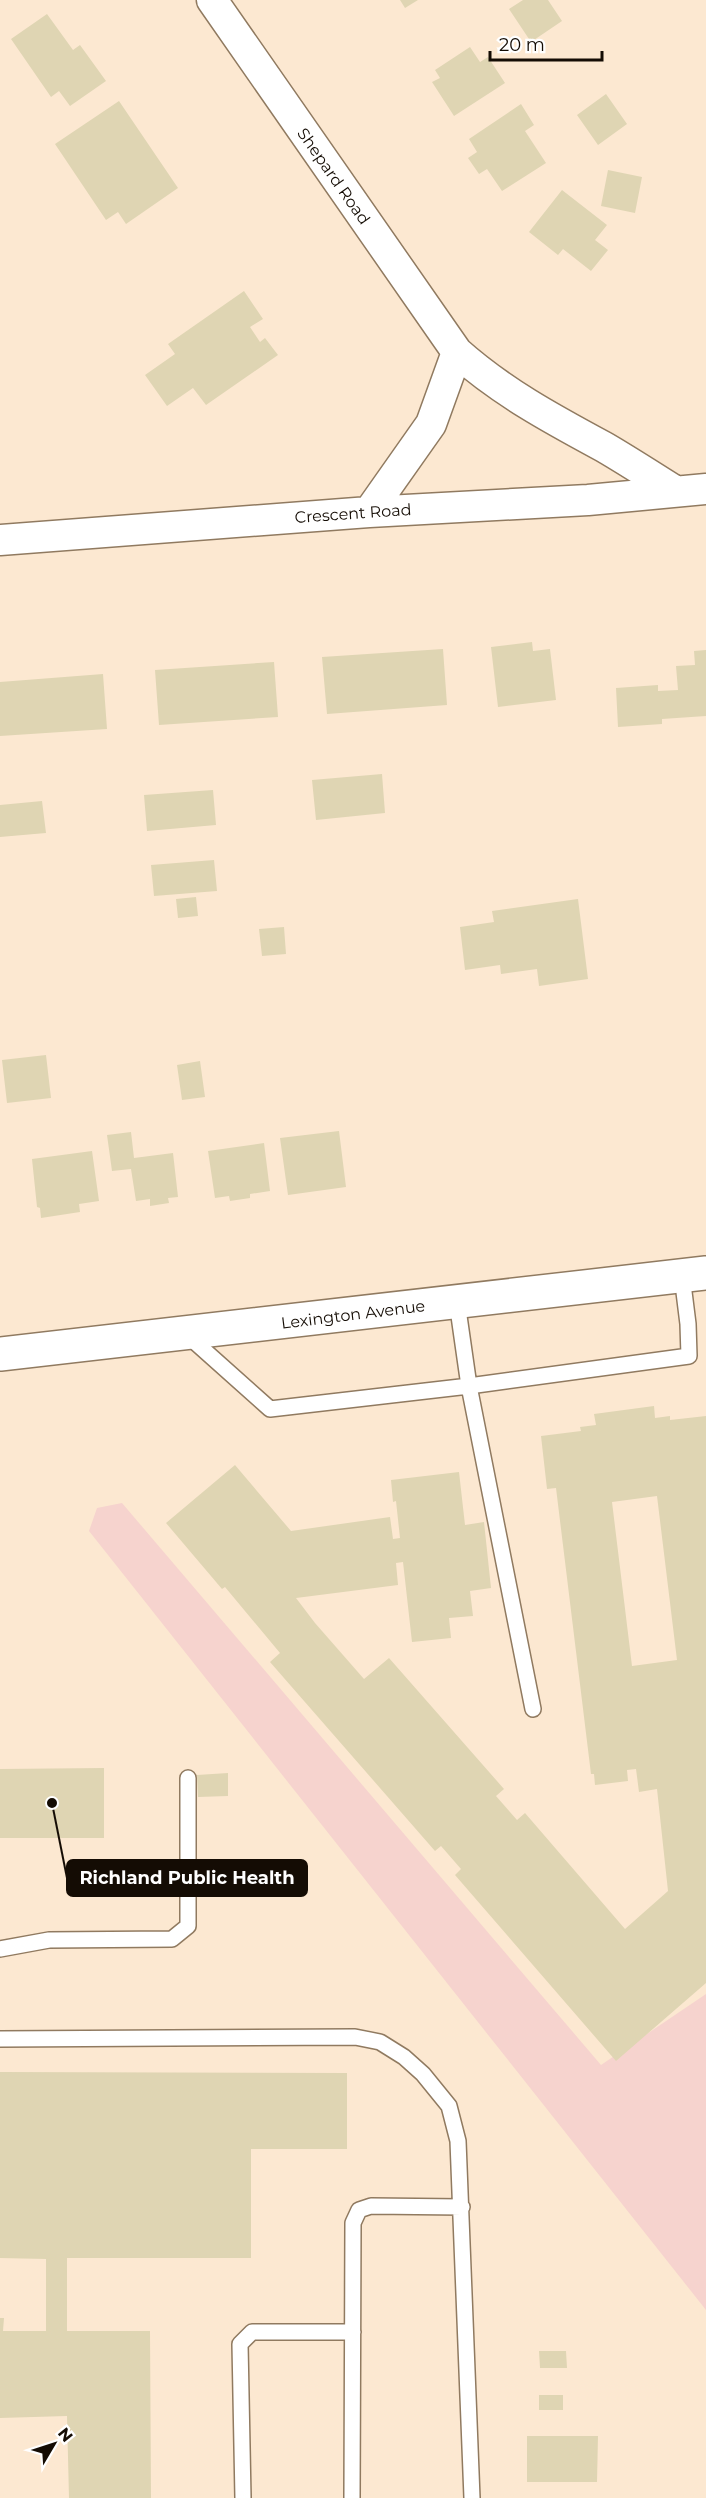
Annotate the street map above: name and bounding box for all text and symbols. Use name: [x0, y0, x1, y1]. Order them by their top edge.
scale bar: [490, 24, 602, 62]
text: 20 m: [499, 34, 545, 56]
street label: Shepard Road: [293, 124, 374, 228]
street label: Crescent Road: [294, 500, 412, 527]
street label: Lexington Avenue: [280, 1296, 426, 1333]
callout: Richland Public Health: [67, 1860, 307, 1896]
text: Richland Public Health: [79, 1867, 295, 1889]
north arrow: [24, 2414, 84, 2474]
text: N: [54, 2424, 77, 2446]

